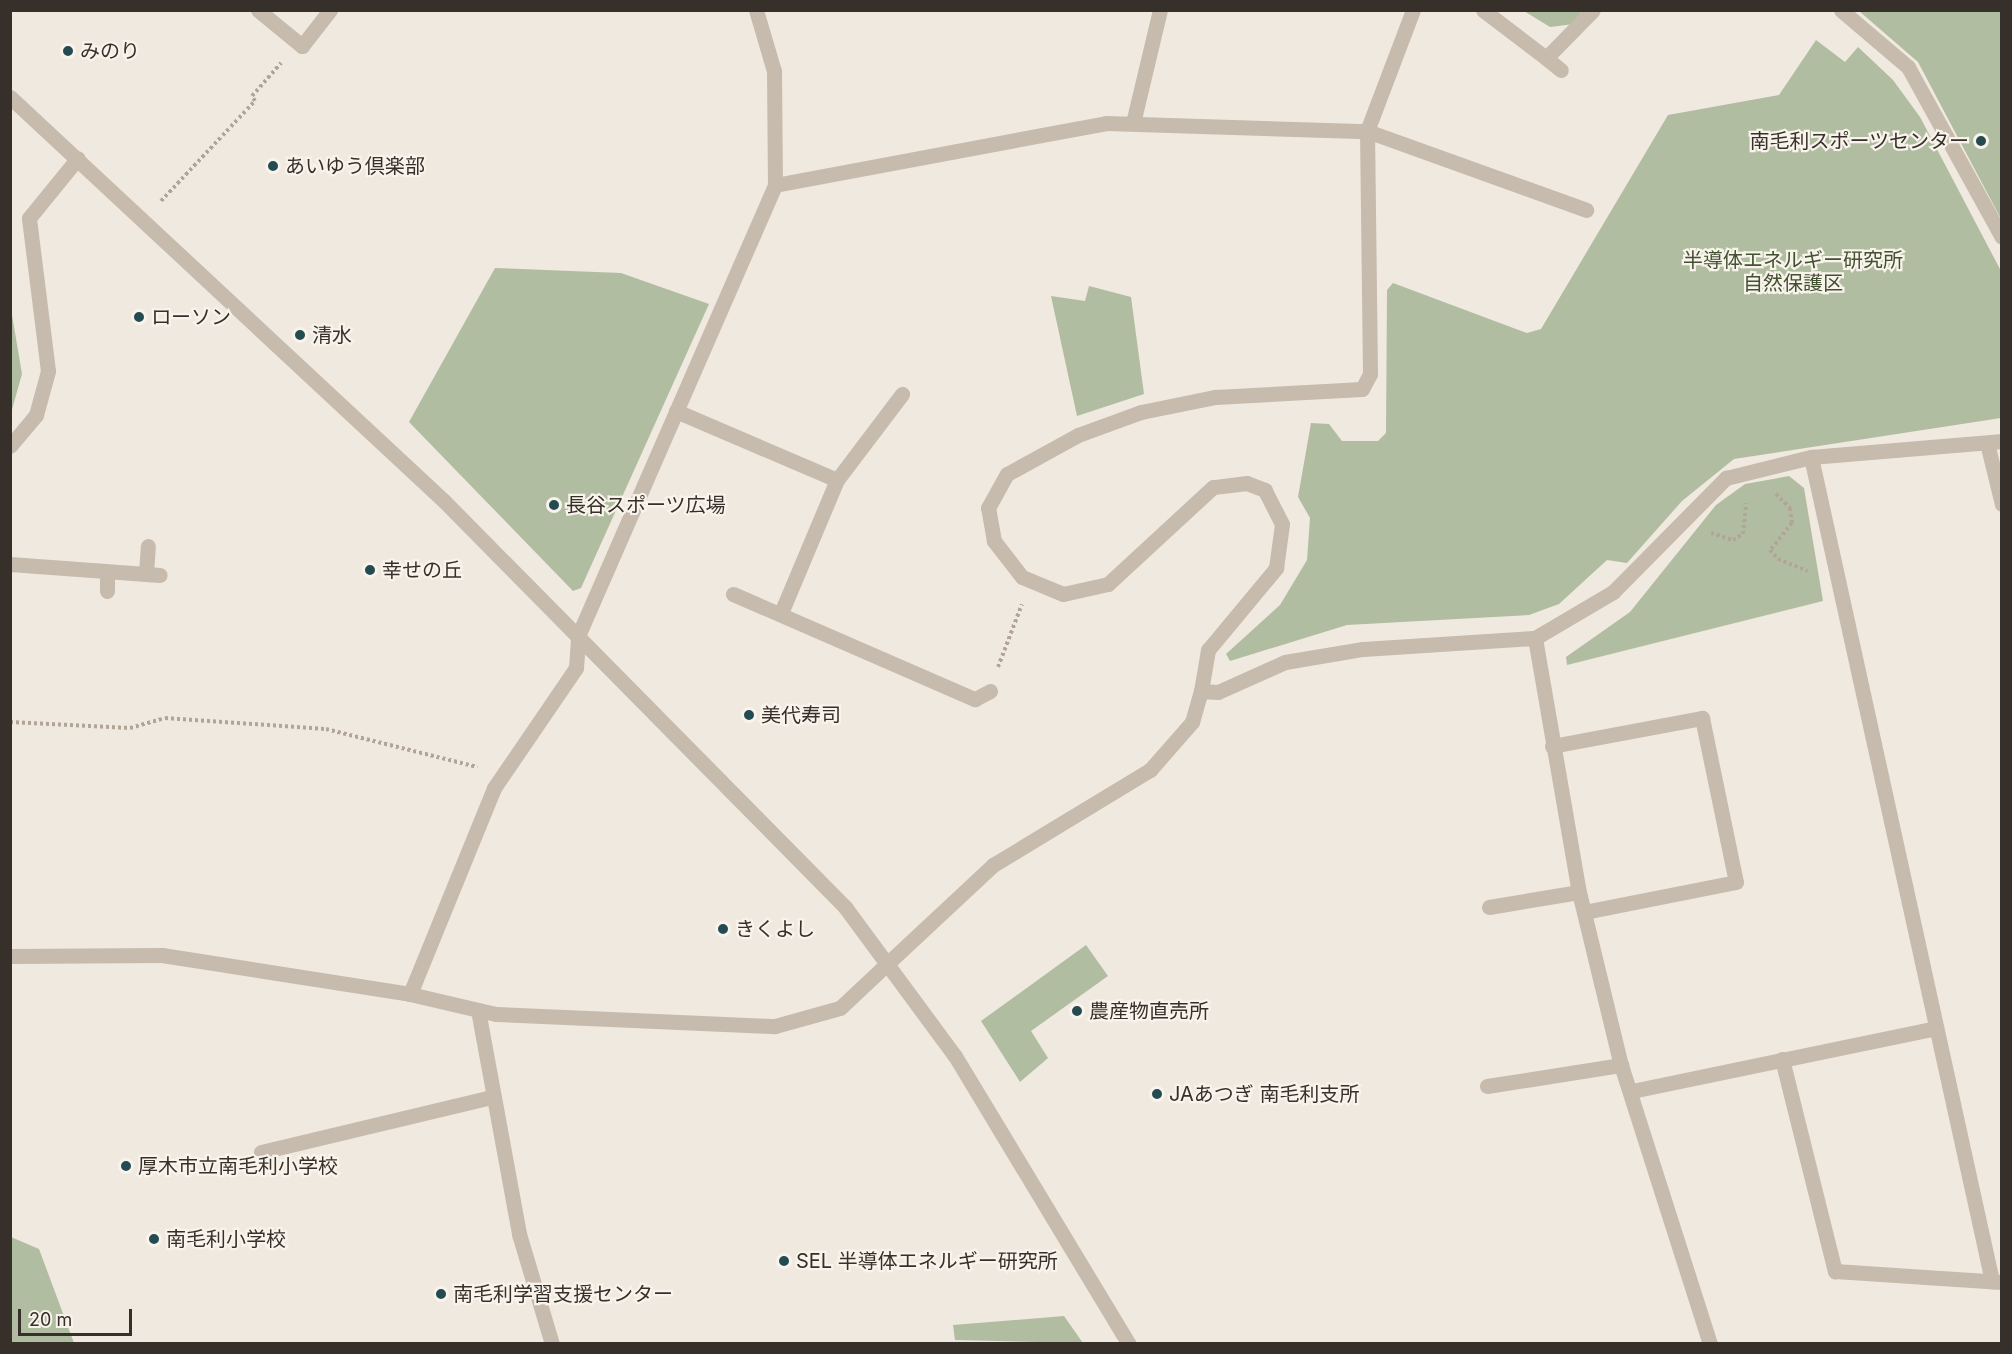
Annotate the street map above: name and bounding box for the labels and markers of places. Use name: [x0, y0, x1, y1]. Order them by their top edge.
place label: みのり: [80, 39, 140, 63]
marker: みのり: [61, 44, 75, 58]
place label: 南毛利スポーツセンター: [1749, 129, 1969, 153]
marker: 南毛利スポーツセンター: [1974, 134, 1988, 148]
place label: あいゆう倶楽部: [285, 154, 425, 178]
marker: あいゆう倶楽部: [266, 159, 280, 173]
place label: ローソン: [151, 305, 231, 329]
marker: ローソン: [132, 310, 146, 324]
place label: 清水: [312, 323, 352, 347]
marker: 清水: [293, 328, 307, 342]
place label: 長谷スポーツ広場: [566, 493, 726, 517]
marker: 長谷スポーツ広場: [547, 498, 561, 512]
place label: 幸せの丘: [382, 558, 462, 582]
marker: 幸せの丘: [363, 563, 377, 577]
place label: 美代寿司: [761, 703, 841, 727]
marker: 美代寿司: [742, 708, 756, 722]
place label: きくよし: [735, 917, 815, 941]
marker: きくよし: [716, 922, 730, 936]
place label: 農産物直売所: [1089, 999, 1209, 1023]
marker: 農産物直売所: [1070, 1004, 1084, 1018]
place label: JAあつぎ 南毛利支所: [1169, 1082, 1359, 1106]
marker: JAあつぎ 南毛利支所: [1150, 1087, 1164, 1101]
place label: 厚木市立南毛利小学校: [138, 1154, 338, 1178]
marker: 厚木市立南毛利小学校: [119, 1159, 133, 1173]
place label: 南毛利小学校: [166, 1227, 286, 1251]
marker: 南毛利小学校: [147, 1232, 161, 1246]
place label: SEL 半導体エネルギー研究所: [796, 1249, 1058, 1273]
marker: SEL 半導体エネルギー研究所: [777, 1254, 791, 1268]
place label: 南毛利学習支援センター: [453, 1282, 673, 1306]
marker: 南毛利学習支援センター: [434, 1287, 448, 1301]

